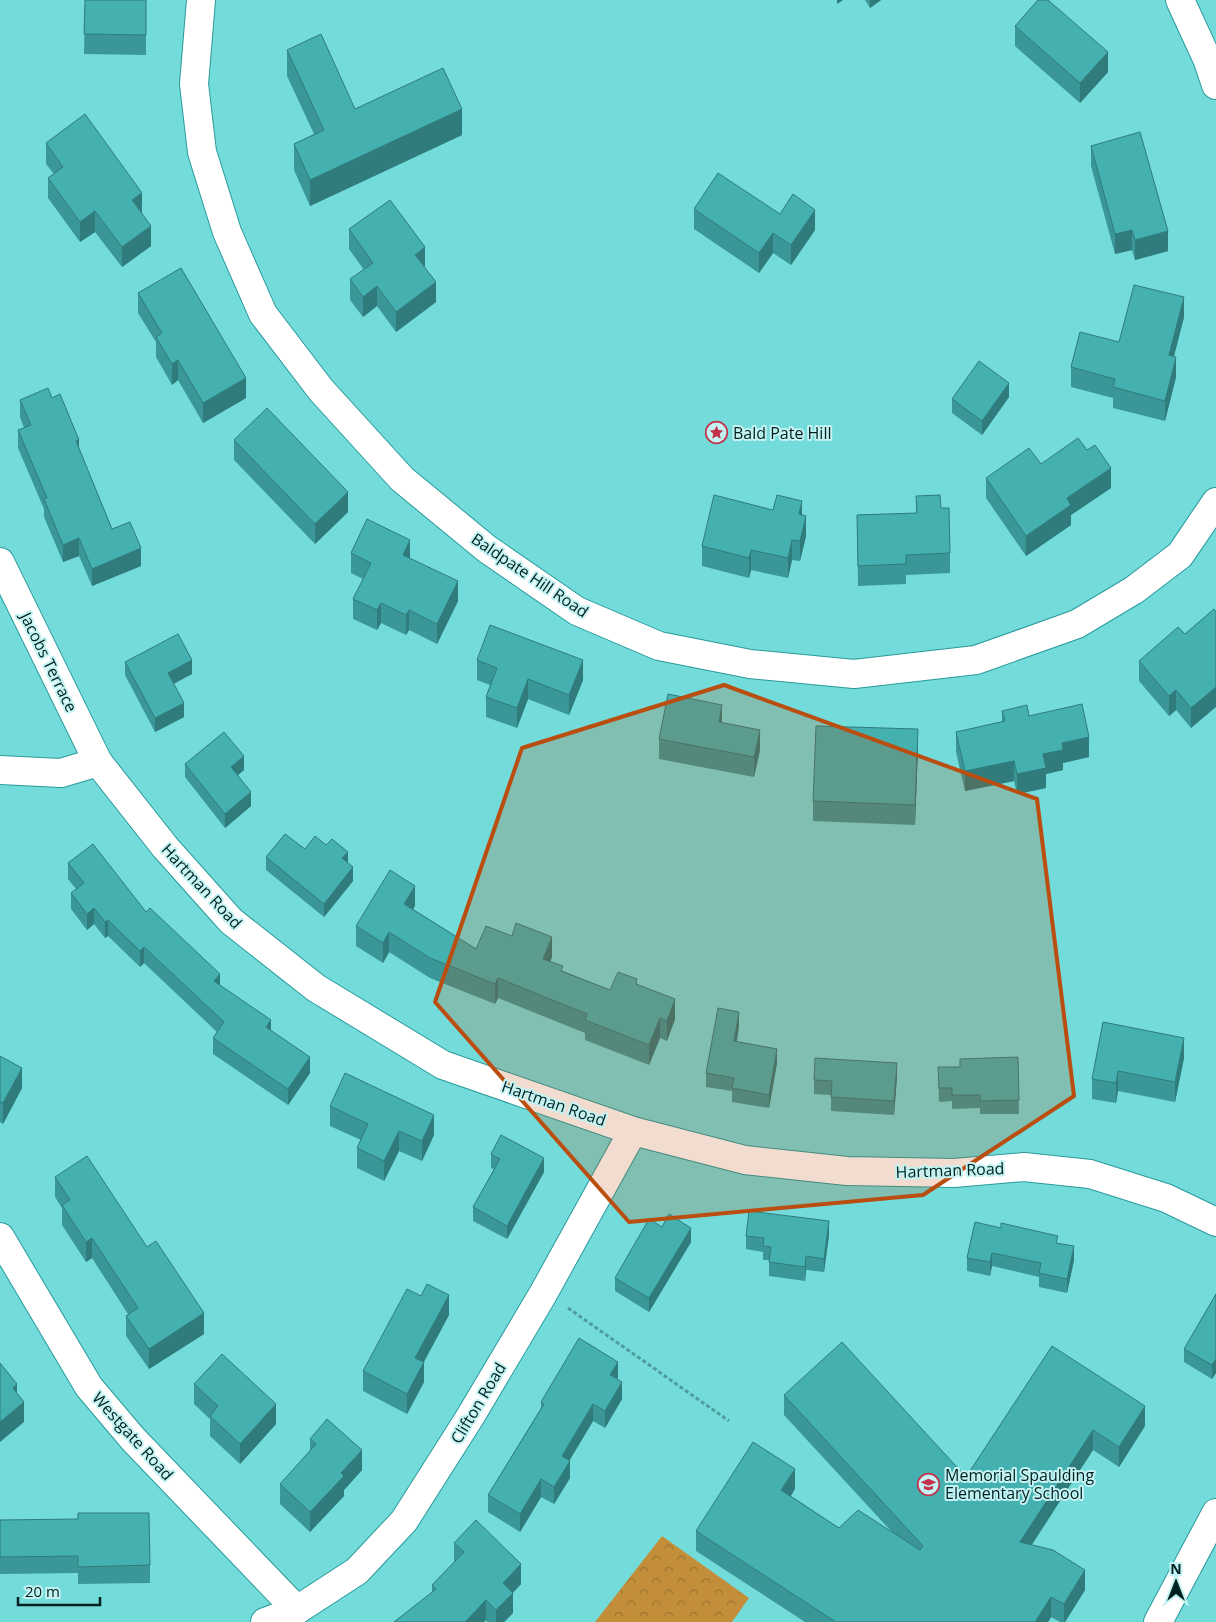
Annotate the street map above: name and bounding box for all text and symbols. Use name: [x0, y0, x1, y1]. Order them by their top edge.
place icon: Bald Pate Hill: [705, 421, 729, 445]
place label: Bald Pate Hill: [733, 422, 831, 444]
street label: Baldpate Hill Road: [467, 528, 593, 622]
street label: Jacobs Terrace: [14, 607, 83, 716]
street label: Hartman Road: [157, 839, 247, 933]
street label: Hartman Road: [499, 1075, 609, 1131]
street label: Hartman Road: [895, 1157, 1005, 1183]
street label: Clifton Road: [445, 1358, 511, 1448]
street label: Westgate Road: [87, 1387, 179, 1485]
place label: Memorial Spaulding Elementary School: [945, 1464, 1094, 1504]
school or university icon: Memorial Spaulding Elementary School: [917, 1472, 941, 1496]
north arrow: [1151, 1557, 1201, 1607]
text: N: [1170, 1559, 1182, 1578]
scale bar: [18, 1574, 100, 1606]
text: 20 m: [25, 1581, 60, 1601]

